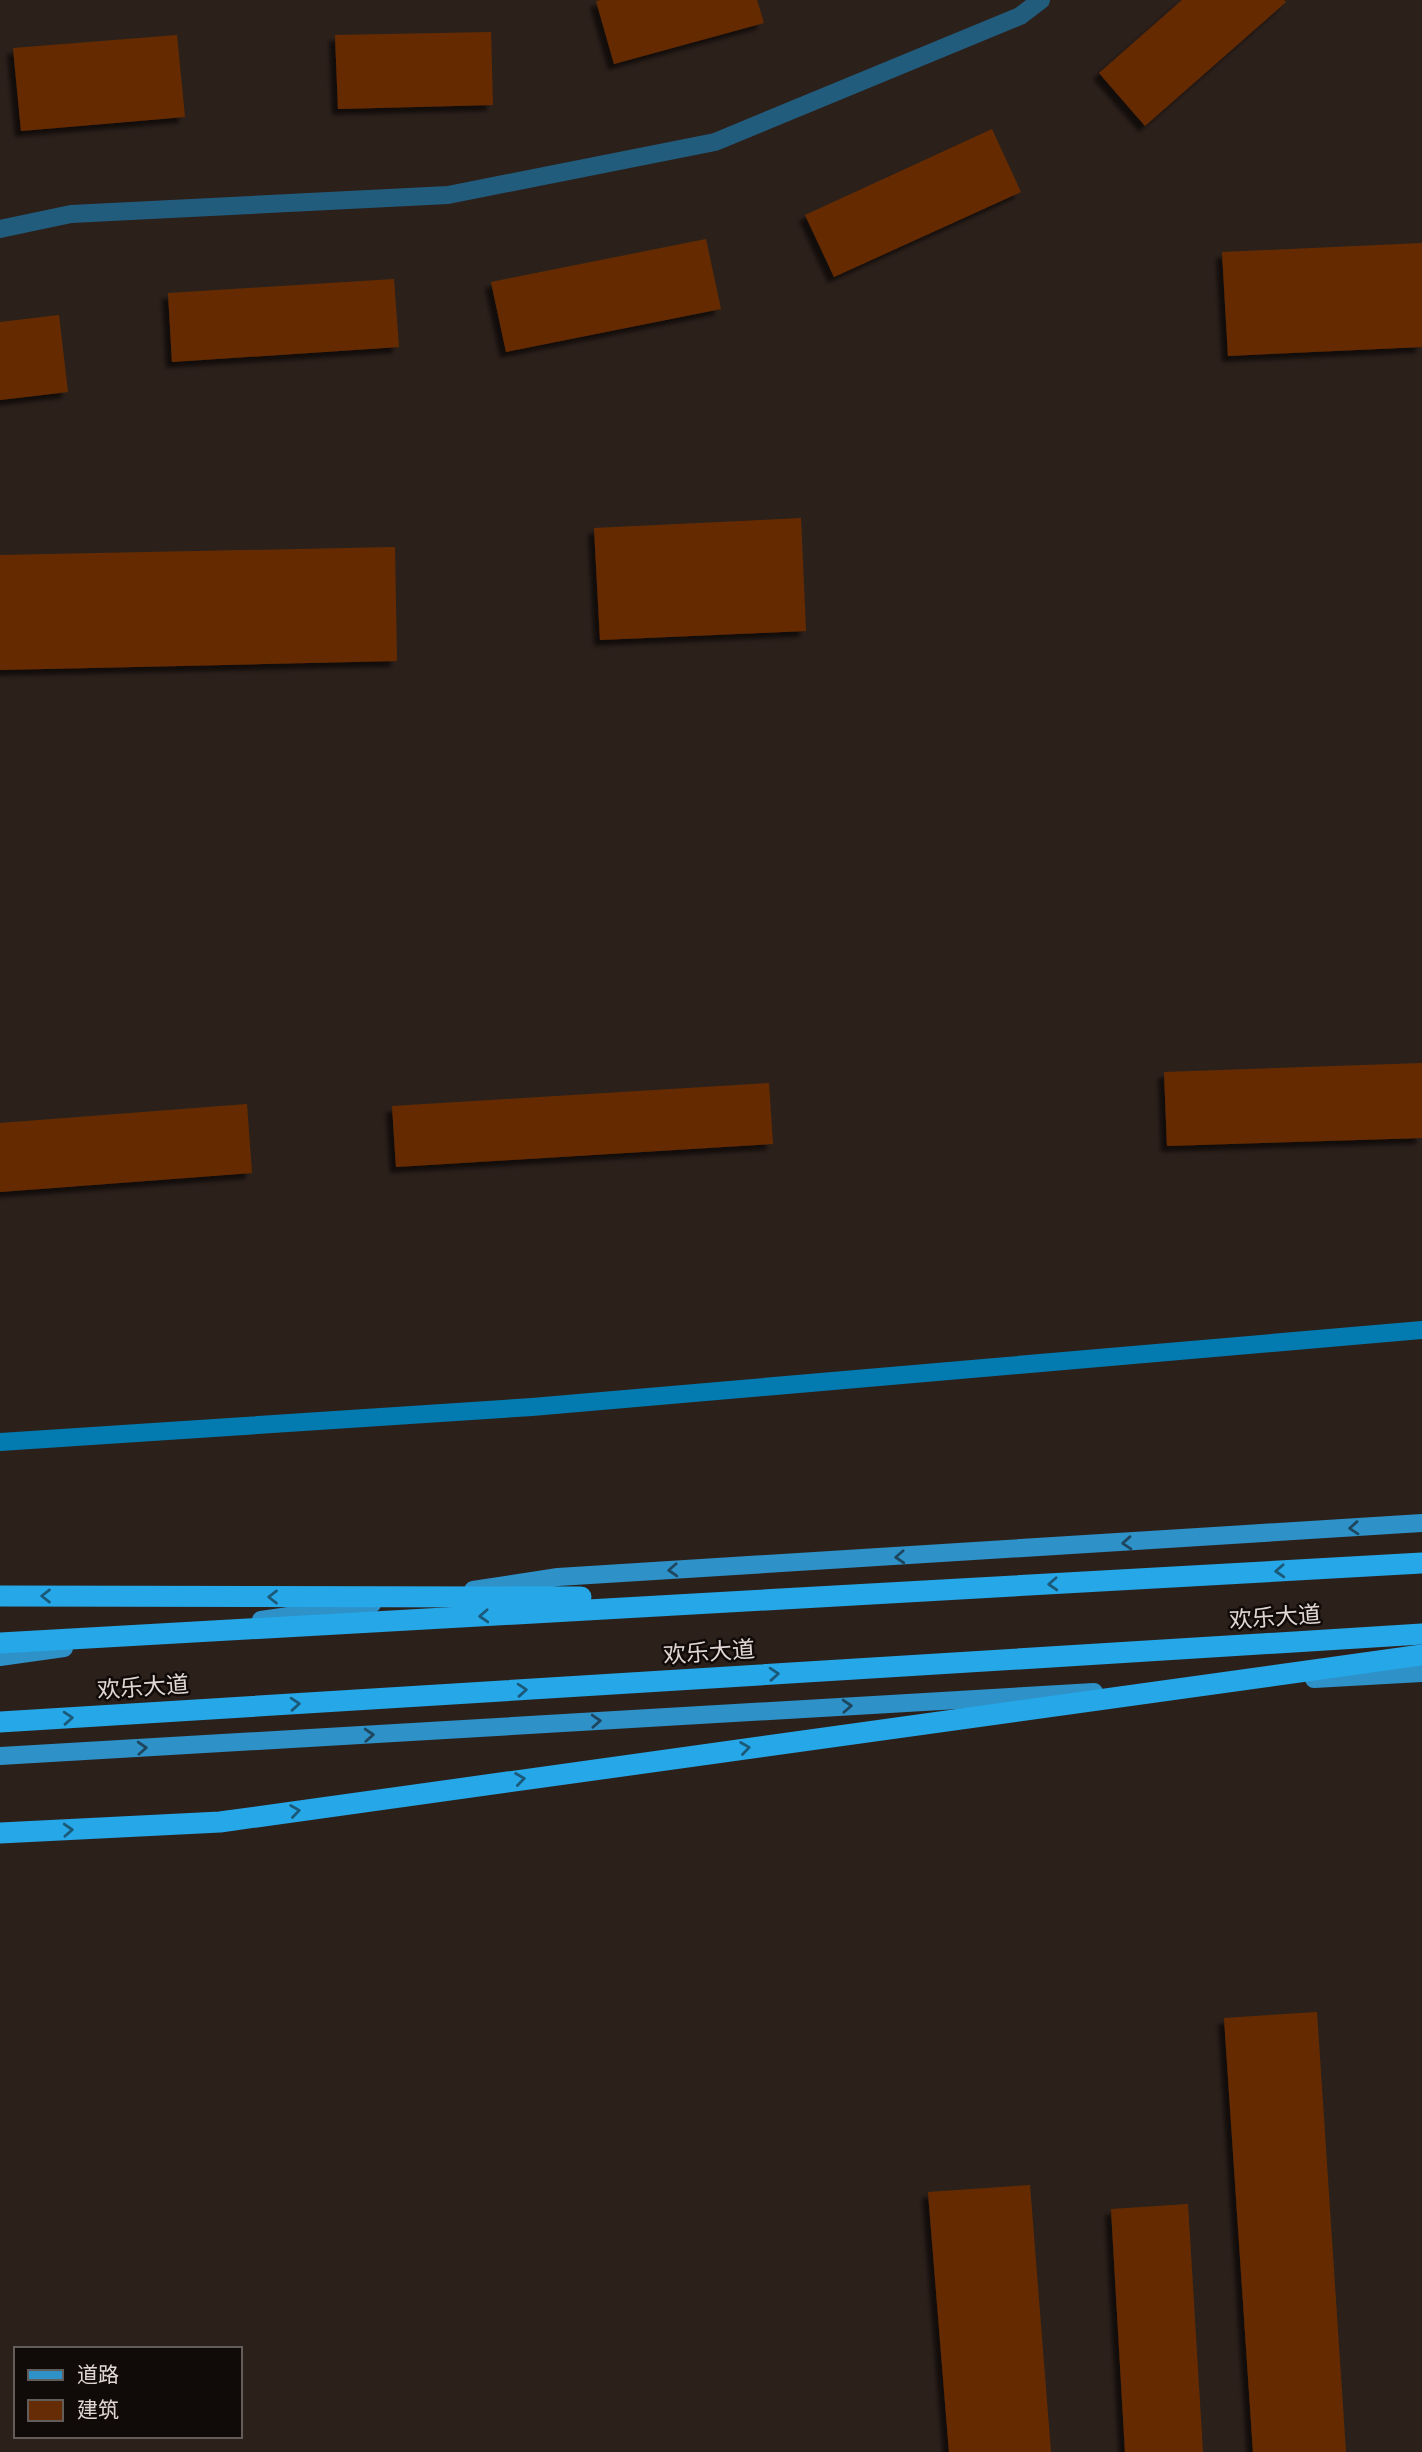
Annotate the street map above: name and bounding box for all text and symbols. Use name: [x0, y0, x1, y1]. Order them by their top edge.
one-way arrow: [1348, 1520, 1359, 1535]
one-way arrow: [1121, 1535, 1132, 1550]
one-way arrow: [894, 1549, 905, 1564]
one-way arrow: [667, 1563, 678, 1578]
one-way arrow: [1275, 1563, 1286, 1578]
one-way arrow: [1048, 1576, 1059, 1591]
one-way arrow: [40, 1588, 51, 1604]
one-way arrow: [268, 1589, 278, 1605]
street label: 欢乐大道: [1228, 1600, 1322, 1634]
one-way arrow: [478, 1608, 489, 1623]
street label: 欢乐大道: [662, 1635, 756, 1669]
one-way arrow: [769, 1667, 780, 1682]
street label: 欢乐大道: [96, 1670, 190, 1704]
one-way arrow: [517, 1683, 528, 1698]
one-way arrow: [290, 1697, 301, 1712]
one-way arrow: [842, 1699, 853, 1714]
one-way arrow: [63, 1711, 74, 1726]
one-way arrow: [590, 1714, 601, 1729]
one-way arrow: [363, 1727, 374, 1742]
one-way arrow: [739, 1740, 751, 1755]
one-way arrow: [136, 1741, 147, 1756]
one-way arrow: [514, 1772, 526, 1787]
one-way arrow: [289, 1804, 301, 1819]
one-way arrow: [63, 1822, 74, 1837]
legend: [14, 2347, 242, 2438]
text: 道路: [77, 2362, 119, 2387]
text: 建筑: [77, 2397, 119, 2422]

